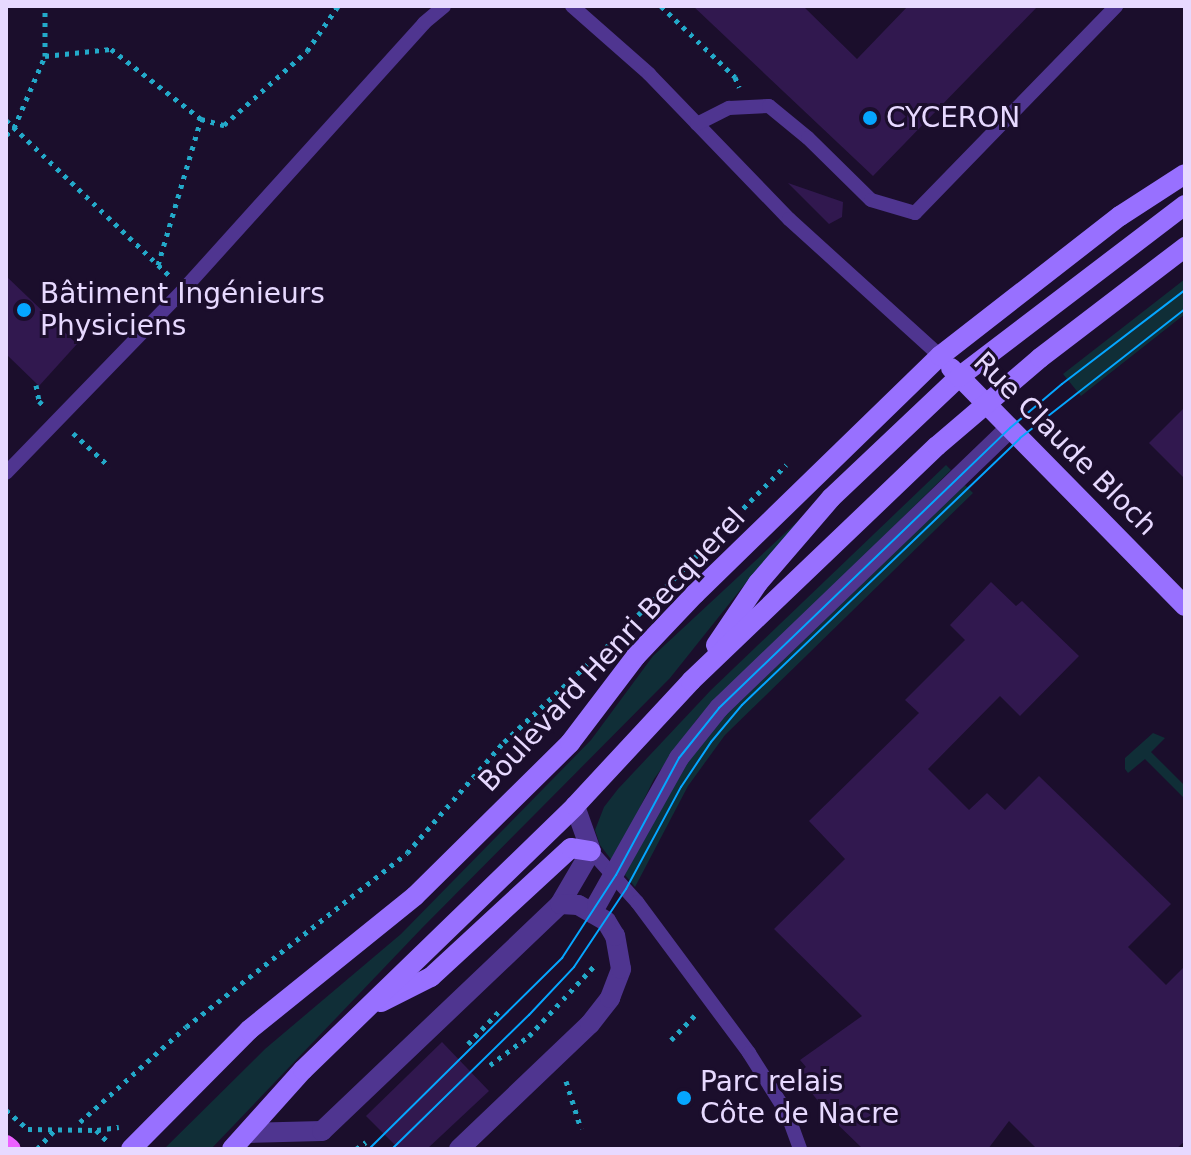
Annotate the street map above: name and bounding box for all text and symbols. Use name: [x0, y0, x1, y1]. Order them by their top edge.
place label: CYCERON: [886, 101, 1020, 135]
marker: CYCERON: [861, 109, 879, 127]
place label: Bâtiment Ingénieurs Physiciens: [40, 277, 325, 343]
marker: Bâtiment Ingénieurs Physiciens: [15, 301, 33, 319]
street label: Rue Claude Bloch: [966, 345, 1164, 543]
street label: Boulevard Henri Becquerel: [472, 501, 752, 799]
place label: Parc relais Côte de Nacre: [700, 1065, 899, 1131]
marker: Parc relais Côte de Nacre: [675, 1089, 693, 1107]

